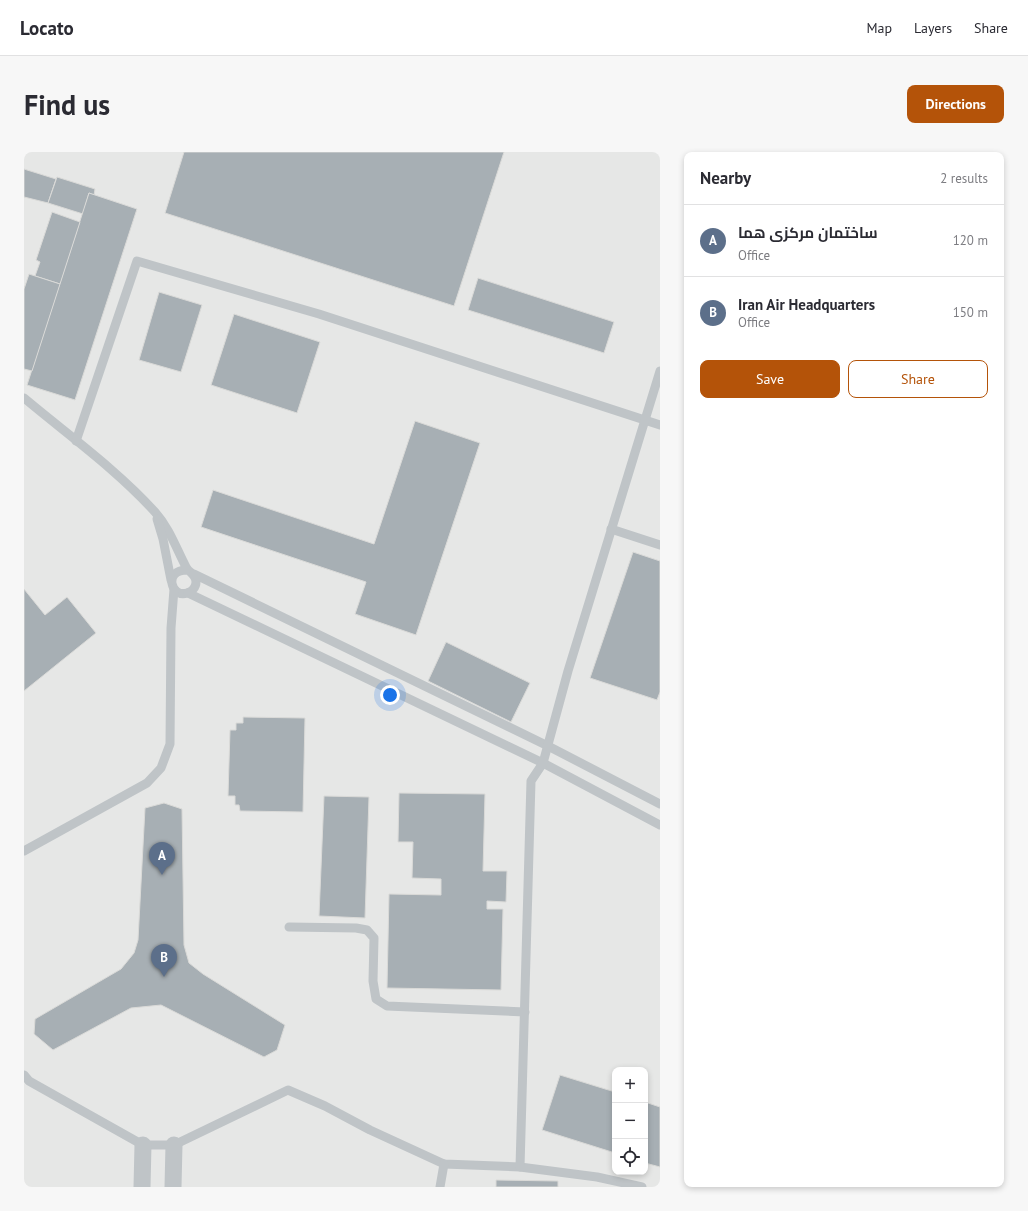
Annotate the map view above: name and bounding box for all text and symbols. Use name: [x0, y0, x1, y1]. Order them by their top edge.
text: Locato: [20, 16, 74, 40]
text: Map: [866, 19, 892, 37]
text: Layers: [914, 19, 952, 37]
text: Share: [974, 19, 1008, 37]
button: Directions: [907, 85, 1004, 123]
text: Find us: [24, 86, 110, 123]
text: Nearby: [700, 167, 751, 189]
text: 2 results: [940, 170, 988, 187]
text: ساختمان مرکزی هما: [738, 223, 878, 242]
text: A: [709, 232, 717, 249]
text: 120 m: [953, 232, 988, 249]
text: Office: [738, 247, 770, 264]
text: Iran Air Headquarters: [738, 295, 875, 314]
text: B: [709, 304, 717, 321]
text: 150 m: [953, 304, 988, 321]
text: Office: [738, 314, 770, 331]
button: Save: [700, 360, 840, 398]
button: Share: [848, 360, 988, 398]
your location: [380, 685, 400, 705]
pin: A: [149, 842, 175, 875]
pin: B: [151, 944, 177, 977]
map controls: [612, 1067, 648, 1175]
button: +: [612, 1067, 648, 1103]
button: −: [612, 1103, 648, 1139]
button: locate: [612, 1139, 648, 1175]

